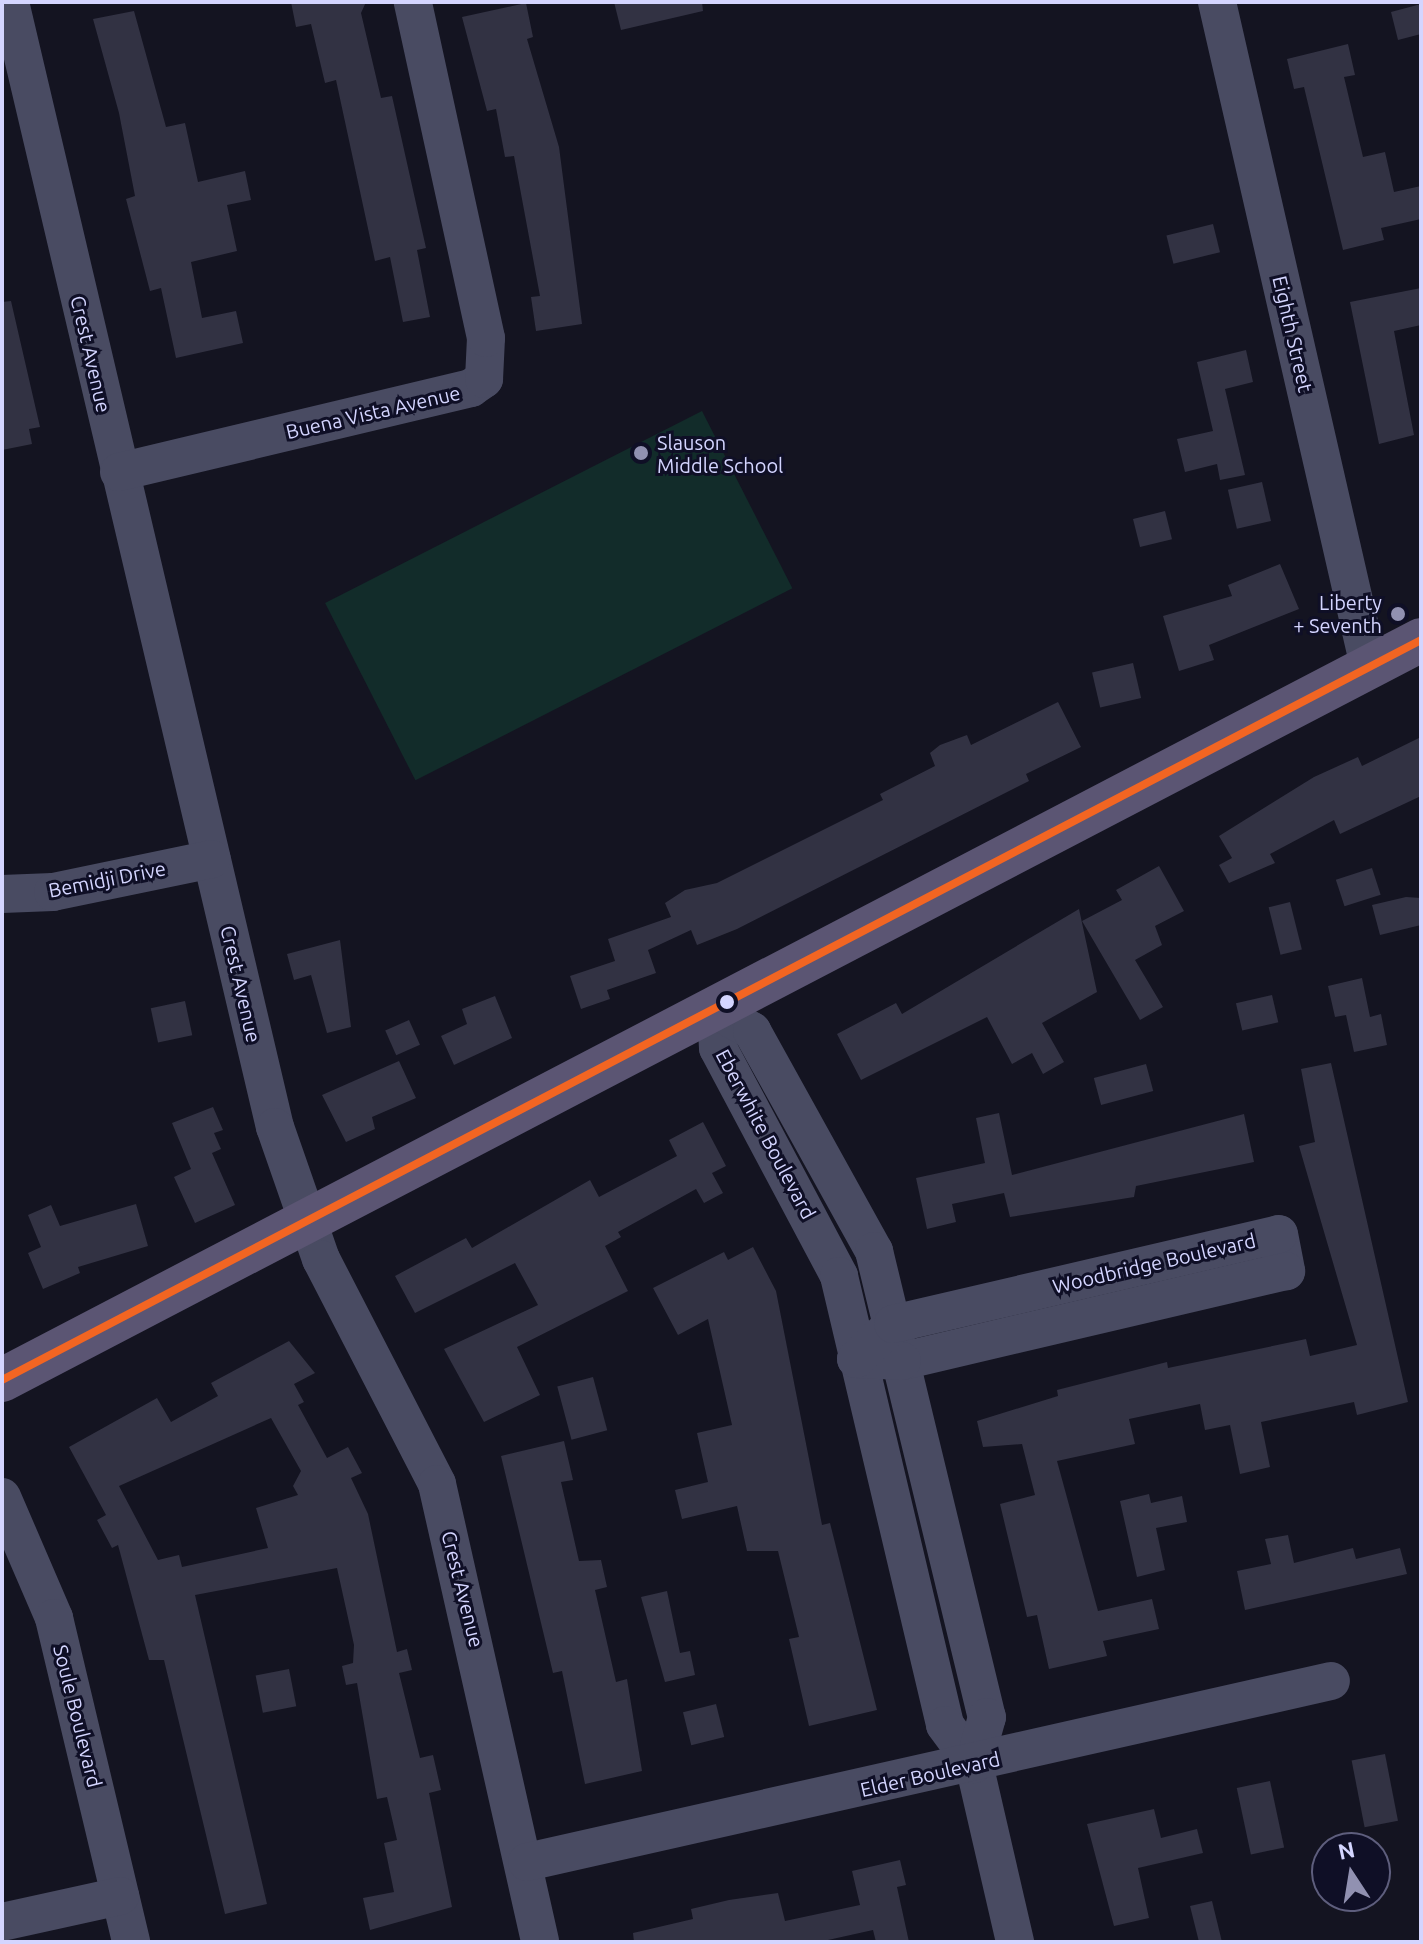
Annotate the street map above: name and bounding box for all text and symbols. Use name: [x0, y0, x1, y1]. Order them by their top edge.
street label: Eighth Street: [1268, 273, 1318, 395]
street label: Crest Avenue: [66, 293, 116, 415]
street label: Buena Vista Avenue: [283, 380, 463, 444]
place label: Slauson Middle School: [657, 430, 783, 477]
marker: Slauson Middle School: [632, 444, 650, 462]
place label: Liberty + Seventh: [1293, 590, 1382, 637]
marker: Liberty + Seventh: [1389, 605, 1407, 623]
street label: Bemidji Drive: [46, 856, 168, 902]
street label: Crest Avenue: [216, 923, 266, 1045]
unlabelled marker: [719, 994, 735, 1010]
street label: Eberwhite Boulevard: [711, 1045, 821, 1223]
street label: Woodbridge Boulevard: [1050, 1228, 1258, 1298]
street label: Crest Avenue: [437, 1528, 489, 1650]
street label: Soule Boulevard: [49, 1642, 107, 1790]
street label: Elder Boulevard: [858, 1746, 1002, 1802]
north arrow: [1311, 1832, 1391, 1912]
text: N: [1336, 1836, 1357, 1864]

